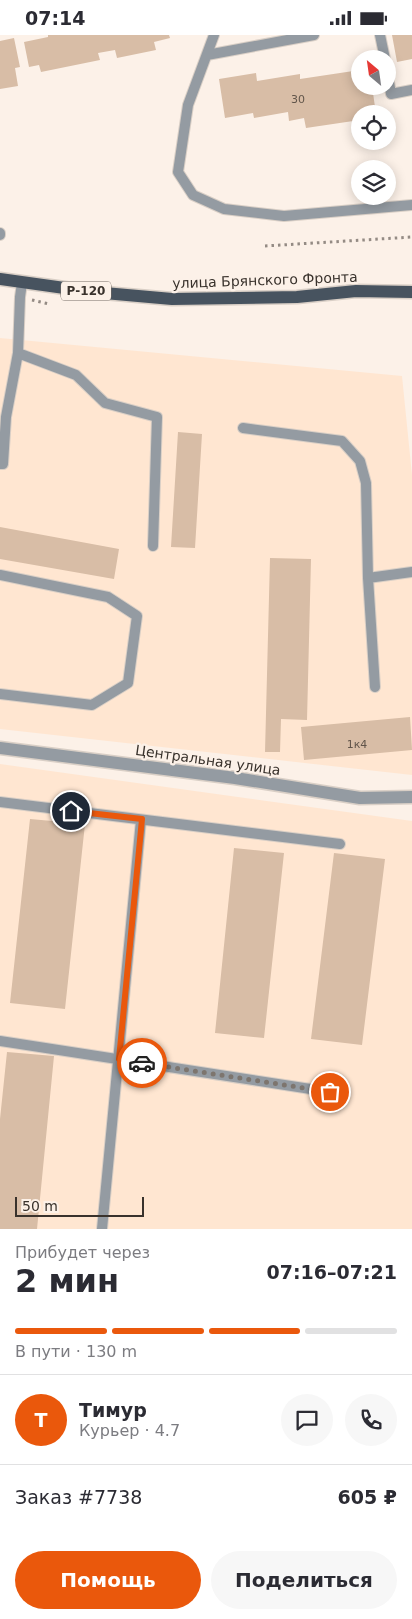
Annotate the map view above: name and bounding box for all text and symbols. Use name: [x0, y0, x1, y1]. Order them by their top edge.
text: 07:14: [25, 7, 85, 29]
north arrow: [351, 50, 396, 95]
map controls: [351, 50, 396, 205]
house number: 30: [291, 93, 305, 106]
button: locate: [351, 105, 396, 150]
button: layers: [351, 160, 396, 205]
street label: улица Брянского Фронта: [172, 269, 358, 291]
road number: Р-120: [61, 282, 111, 301]
house number: 1к4: [347, 738, 367, 751]
street label: Центральная улица: [134, 742, 282, 778]
pin: [50, 790, 92, 832]
icon: home: [57, 797, 85, 825]
courier: [117, 1038, 167, 1088]
icon: car: [128, 1049, 156, 1077]
pin: [309, 1071, 351, 1113]
icon: bag: [316, 1078, 344, 1106]
scale bar: [15, 1194, 144, 1217]
text: 50 m: [22, 1198, 58, 1214]
text: Прибудет через: [15, 1243, 150, 1262]
text: 07:16–07:21: [267, 1261, 397, 1283]
text: 2 мин: [15, 1262, 119, 1300]
text: В пути · 130 m: [15, 1342, 137, 1361]
button: chat: [281, 1394, 333, 1446]
button: phone: [345, 1394, 397, 1446]
text: Тимур: [79, 1399, 147, 1421]
text: Т: [35, 1409, 47, 1431]
text: Курьер · 4.7: [79, 1421, 180, 1440]
text: Заказ #7738: [15, 1486, 142, 1508]
text: 605 ₽: [338, 1486, 397, 1508]
button: Помощь: [15, 1551, 201, 1609]
button: Поделиться: [211, 1551, 397, 1609]

